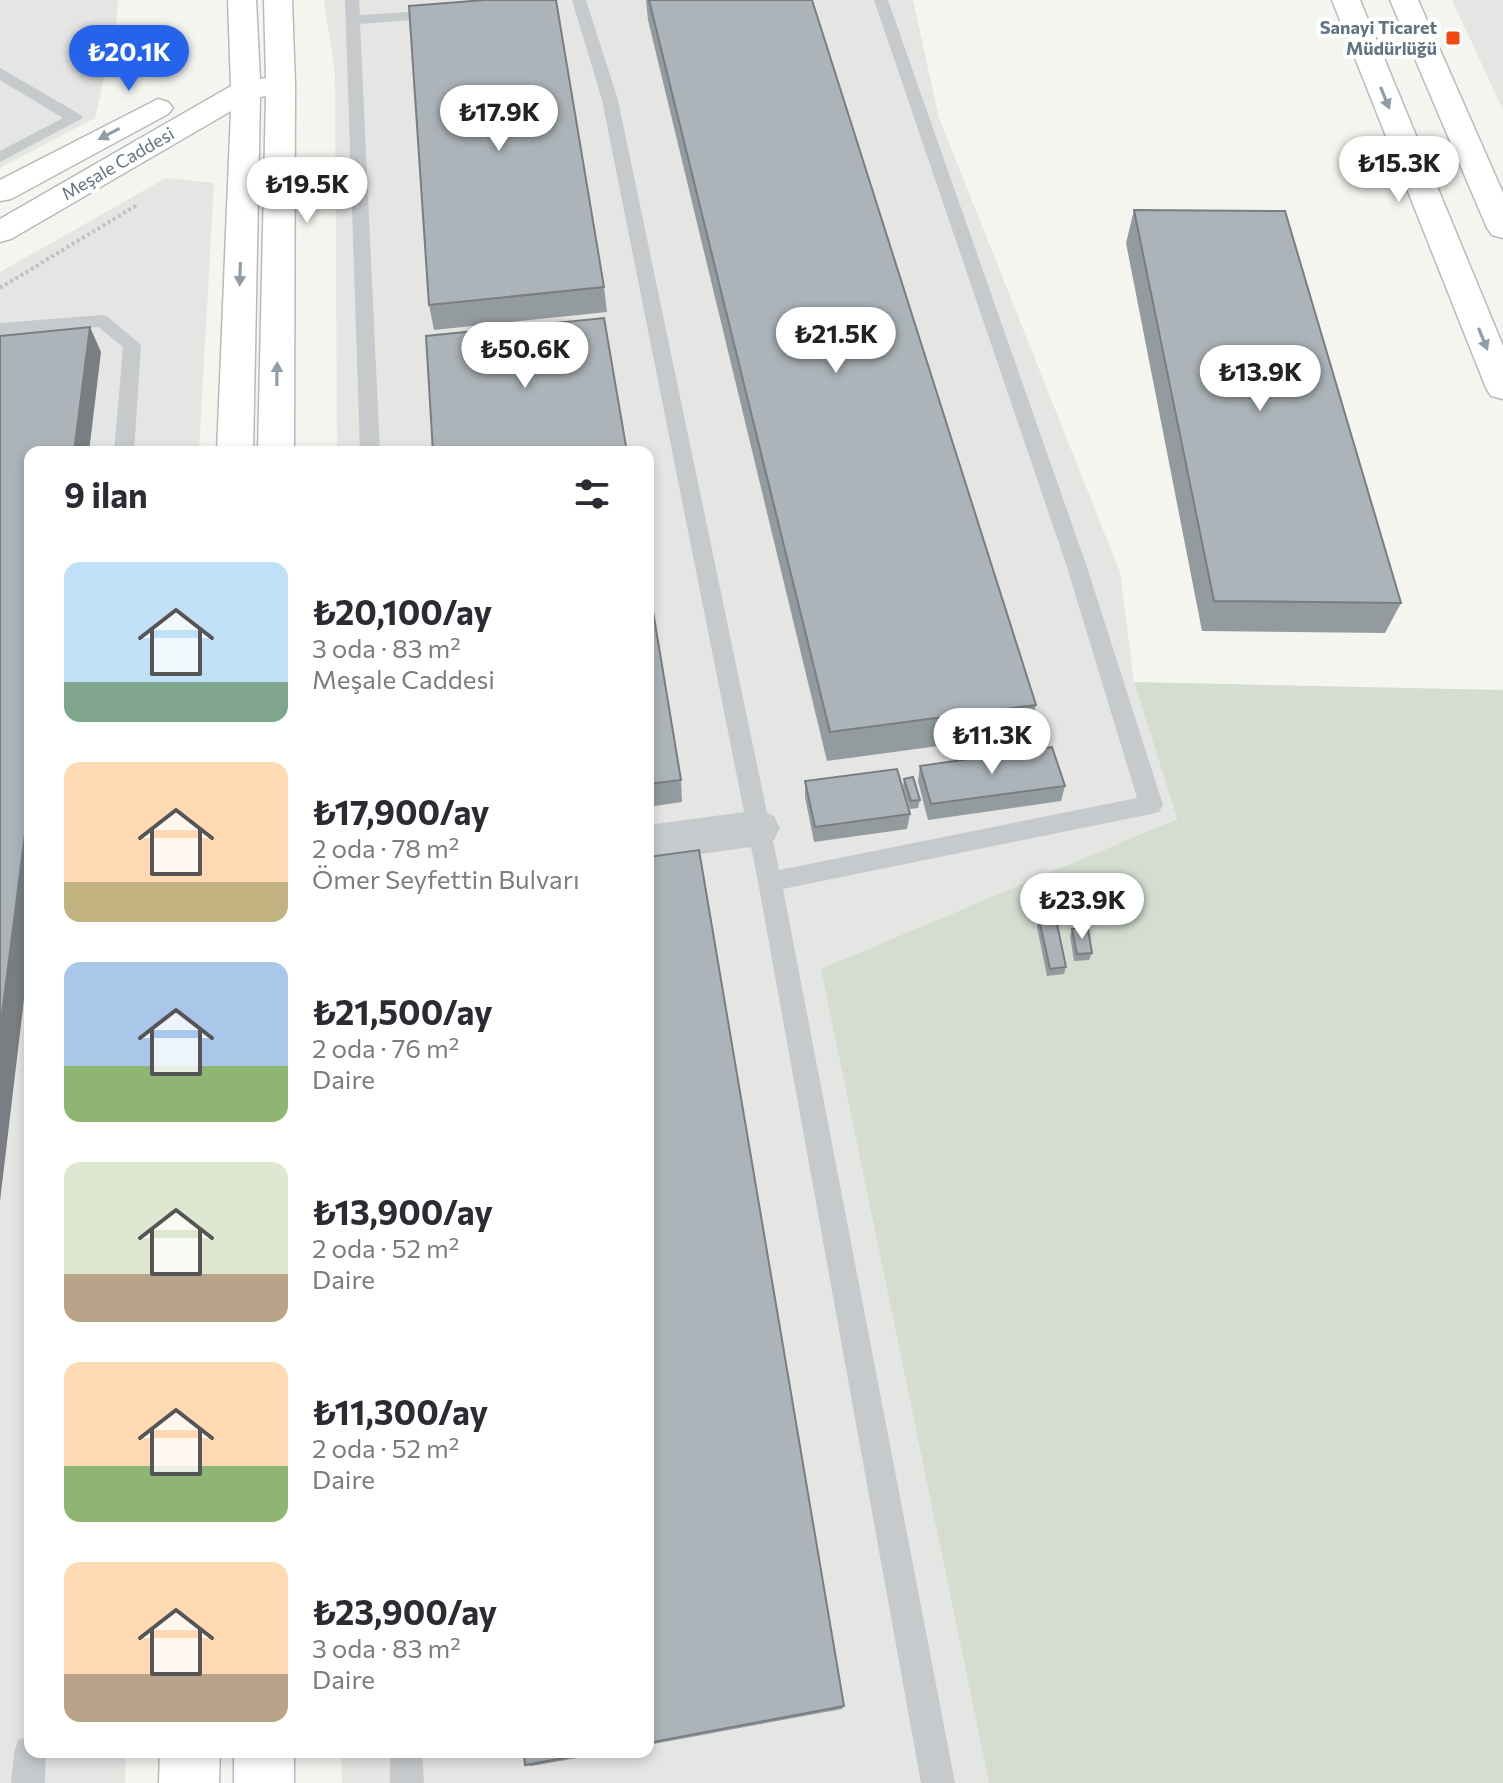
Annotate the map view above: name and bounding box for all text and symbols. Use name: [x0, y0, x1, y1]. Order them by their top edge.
place label: Sanayi Ticaret Müdürlüğü: [1320, 16, 1437, 59]
pin: ₺20.1K: [64, 25, 194, 93]
marker: Sanayi Ticaret Müdürlüğü: [1444, 29, 1462, 47]
text: ₺20.1K: [87, 35, 171, 66]
pin: ₺17.9K: [434, 85, 564, 153]
one-way arrow: [1379, 86, 1392, 110]
text: ₺17.9K: [458, 95, 540, 126]
street label: Meşale Caddesi: [57, 122, 178, 204]
one-way arrow: [98, 126, 120, 140]
pin: ₺15.3K: [1334, 136, 1464, 204]
text: ₺15.3K: [1357, 146, 1441, 177]
pin: ₺19.5K: [242, 157, 372, 225]
text: ₺19.5K: [265, 167, 349, 198]
one-way arrow: [234, 262, 247, 287]
pin: ₺21.5K: [771, 307, 901, 375]
text: ₺21.5K: [794, 317, 878, 348]
pin: ₺50.6K: [460, 322, 590, 390]
one-way arrow: [1477, 327, 1490, 351]
text: ₺50.6K: [479, 332, 571, 363]
pin: ₺13.9K: [1195, 345, 1325, 413]
text: ₺13.9K: [1218, 355, 1302, 386]
one-way arrow: [271, 361, 283, 386]
icon: filters: [570, 472, 614, 516]
text: 9 ilan: [64, 473, 148, 515]
text: ₺20,100/ay: [312, 590, 492, 632]
icon: home: [128, 594, 224, 690]
text: 3 oda · 83 m²: [312, 632, 461, 663]
text: Meşale Caddesi: [312, 663, 495, 694]
pin: ₺11.3K: [927, 708, 1057, 776]
text: ₺11.3K: [952, 718, 1032, 749]
text: ₺17,900/ay: [312, 790, 490, 832]
icon: home: [128, 794, 224, 890]
text: 2 oda · 78 m²: [312, 832, 459, 863]
text: Ömer Seyfettin Bulvarı: [312, 863, 580, 894]
pin: ₺23.9K: [1017, 873, 1147, 941]
text: ₺23.9K: [1038, 883, 1126, 914]
text: ₺21,500/ay: [312, 990, 493, 1032]
icon: home: [128, 994, 224, 1090]
text: 2 oda · 76 m²: [312, 1032, 459, 1063]
text: Daire: [312, 1063, 375, 1094]
text: ₺13,900/ay: [312, 1190, 493, 1232]
icon: home: [128, 1194, 224, 1290]
text: 2 oda · 52 m²: [312, 1232, 459, 1263]
text: Daire: [312, 1263, 375, 1294]
text: ₺11,300/ay: [312, 1390, 488, 1432]
icon: home: [128, 1394, 224, 1490]
text: 2 oda · 52 m²: [312, 1432, 459, 1463]
text: Daire: [312, 1463, 375, 1494]
text: ₺23,900/ay: [312, 1590, 497, 1632]
icon: home: [128, 1594, 224, 1690]
text: 3 oda · 83 m²: [312, 1632, 461, 1663]
text: Daire: [312, 1663, 375, 1694]

